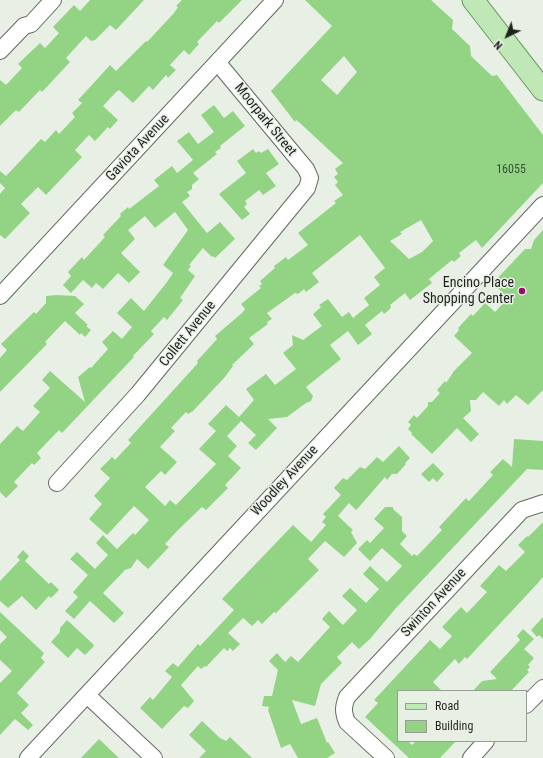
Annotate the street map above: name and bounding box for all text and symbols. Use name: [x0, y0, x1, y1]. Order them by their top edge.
north arrow: [487, 16, 527, 56]
text: N: [492, 38, 505, 52]
street label: Moorpark Street: [230, 80, 300, 160]
street label: Gaviota Avenue: [103, 111, 173, 185]
house number: 16055: [496, 163, 526, 177]
place label: Encino Place Shopping Center: [423, 275, 514, 308]
marker: Encino Place Shopping Center: [517, 286, 527, 296]
street label: Collett Avenue: [156, 298, 220, 370]
street label: Woodley Avenue: [248, 442, 322, 520]
street label: Swinton Avenue: [398, 565, 470, 641]
legend: [397, 690, 527, 742]
text: Road: [435, 699, 459, 713]
text: Building: [435, 719, 473, 733]

